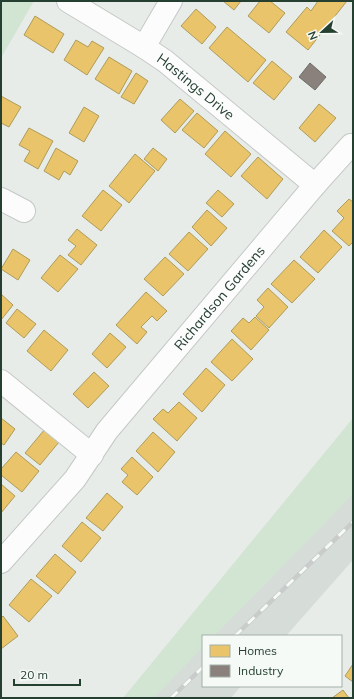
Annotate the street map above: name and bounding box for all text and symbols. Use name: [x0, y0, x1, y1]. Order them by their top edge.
north arrow: [302, 12, 342, 52]
text: N: [305, 29, 321, 42]
street label: Hastings Drive: [154, 49, 238, 124]
street label: Richardson Gardens: [170, 242, 269, 354]
legend: [202, 635, 342, 687]
text: Homes: [238, 643, 277, 658]
scale bar: [14, 661, 80, 687]
text: Industry: [238, 663, 284, 678]
text: 20 m: [20, 667, 48, 682]

